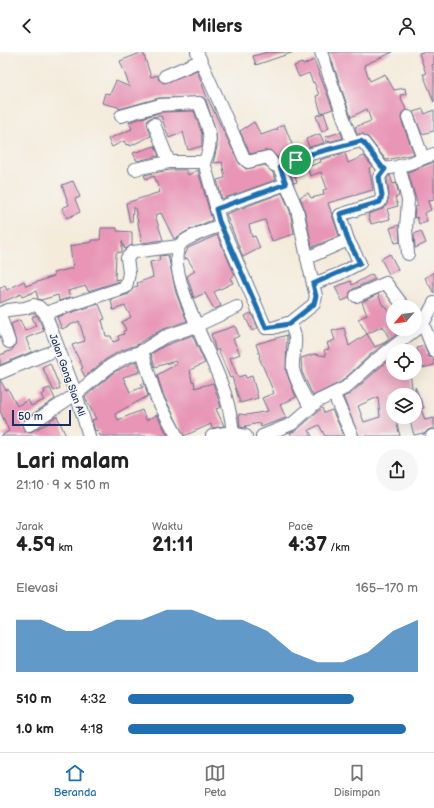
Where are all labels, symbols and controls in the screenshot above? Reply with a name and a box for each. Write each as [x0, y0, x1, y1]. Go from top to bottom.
icon: back [16, 15, 38, 37]
icon: person [396, 15, 418, 37]
text: Milers [192, 16, 242, 37]
pin [279, 143, 313, 177]
icon: arrive [285, 149, 307, 171]
north arrow [386, 300, 422, 336]
map controls [386, 300, 422, 424]
street label: Jalan Gang Sian Ali [46, 332, 88, 418]
button: locate [386, 344, 422, 380]
button: layers [386, 388, 422, 424]
scale bar [12, 408, 71, 427]
text: 50 m [18, 410, 43, 423]
text: Lari malam [16, 448, 129, 475]
button: share [376, 449, 418, 491]
text: 21:10 · 9 × 510 m [16, 477, 110, 493]
text: Jarak [16, 520, 43, 533]
text: Waktu [152, 520, 183, 533]
text: Pace [288, 520, 313, 533]
text: 4.59 [16, 533, 55, 557]
text: 21:11 [152, 533, 194, 557]
text: 4:37 [288, 533, 327, 557]
text: km [55, 541, 73, 554]
text: /km [327, 541, 350, 554]
text: Elevasi [16, 580, 58, 596]
text: 165–170 m [356, 580, 418, 596]
text: 510 m [16, 691, 52, 707]
text: 4:32 [80, 691, 106, 707]
text: 1.0 km [16, 721, 54, 737]
text: 4:18 [80, 721, 103, 737]
tab: Beranda [54, 762, 97, 799]
tab: Peta [204, 762, 226, 799]
tab: Disimpan [334, 762, 380, 799]

